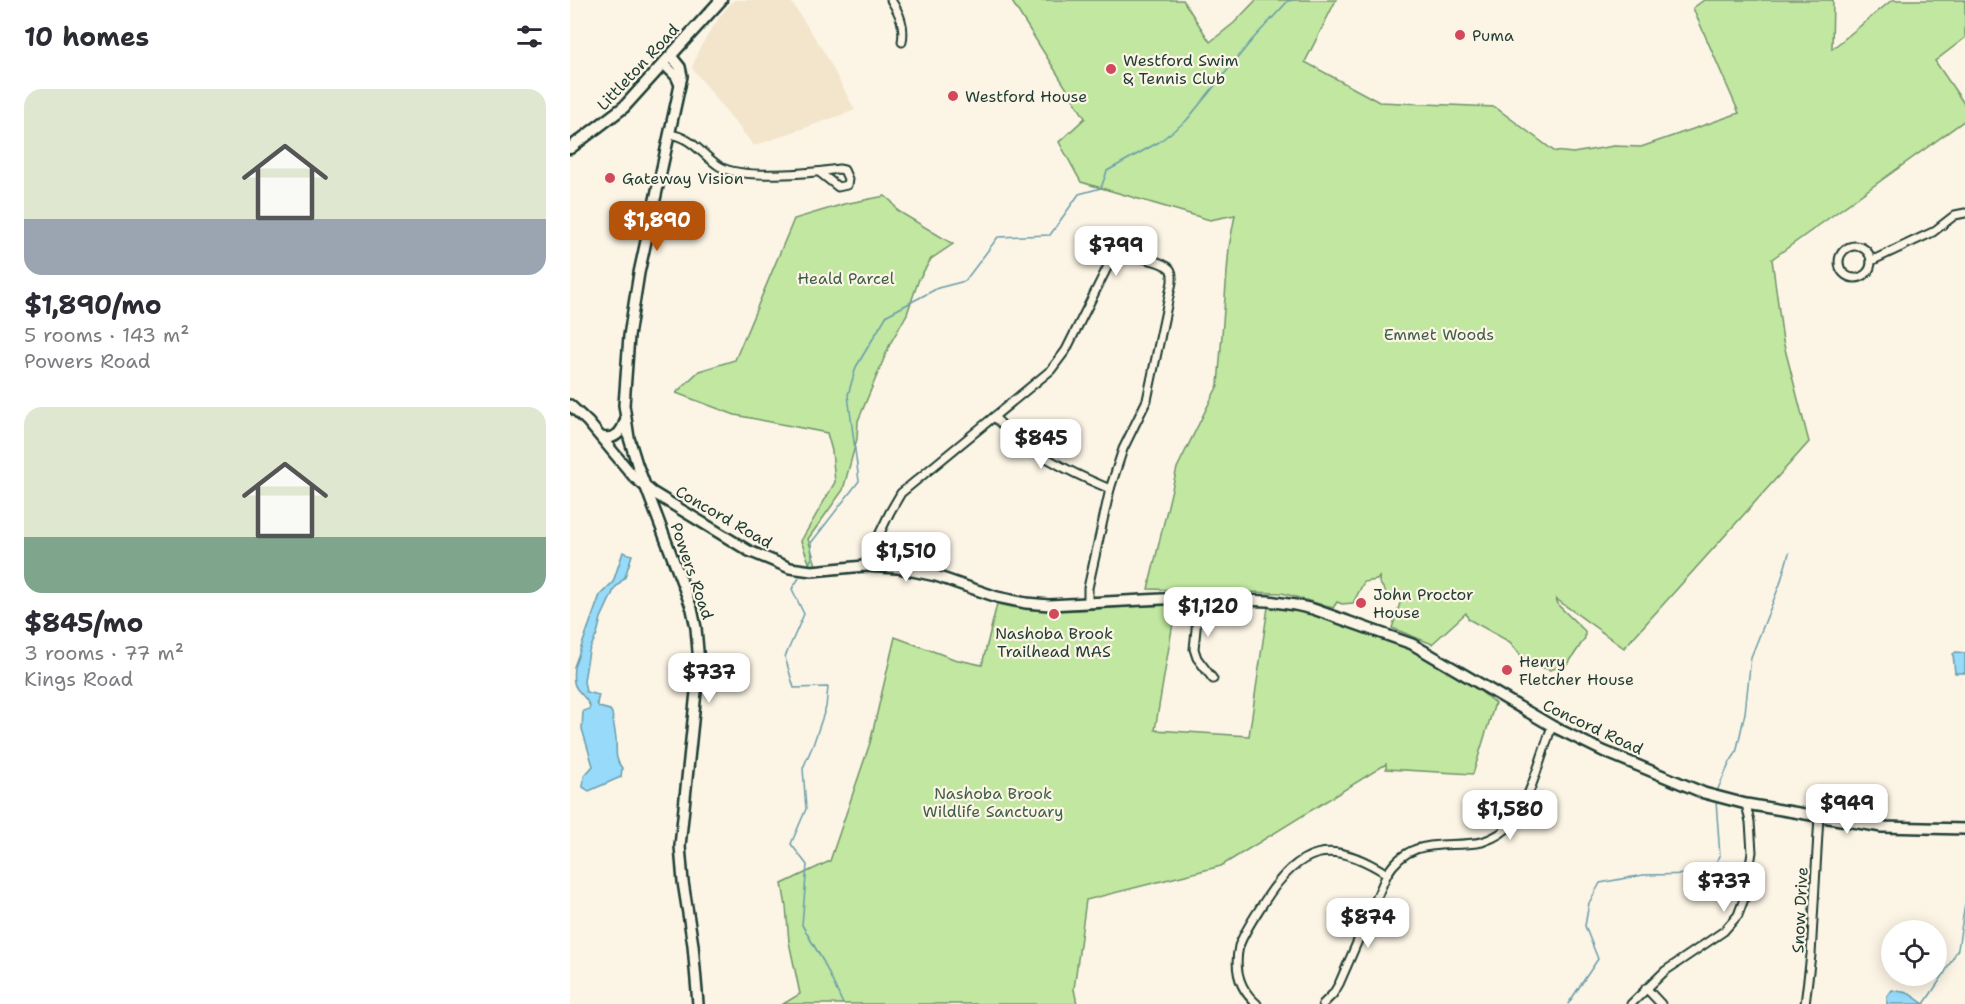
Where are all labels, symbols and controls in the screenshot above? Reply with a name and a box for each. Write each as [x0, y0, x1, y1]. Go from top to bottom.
text: 10 homes [24, 19, 149, 54]
street label: Littleton Road [592, 19, 684, 115]
icon: filters [513, 20, 546, 53]
place label: Puma [1472, 25, 1514, 46]
marker: Puma [1453, 28, 1467, 42]
place label: Westford Swim & Tennis Club [1123, 50, 1239, 89]
marker: Westford Swim & Tennis Club [1104, 62, 1118, 76]
place label: Westford House [965, 86, 1087, 107]
marker: Westford House [946, 89, 960, 103]
icon: home [231, 128, 339, 236]
place label: Gateway Vision [622, 168, 744, 189]
marker: Gateway Vision [603, 171, 617, 185]
pin: $1,890 [608, 201, 706, 252]
text: $1,890 [623, 207, 691, 233]
pin: $799 [1080, 226, 1152, 277]
text: $799 [1088, 232, 1144, 258]
park label: Heald Parcel [798, 268, 895, 289]
text: $1,890/mo [24, 287, 162, 322]
text: 5 rooms · 143 m² [24, 322, 189, 348]
park label: Emmet Woods [1384, 324, 1494, 345]
text: Powers Road [24, 348, 151, 374]
pin: $845 [1005, 419, 1077, 470]
text: $845 [1014, 425, 1068, 451]
icon: home [231, 446, 339, 554]
street label: Concord Road [672, 481, 776, 553]
street label: Powers Road [666, 520, 718, 622]
pin: $1,510 [857, 532, 955, 583]
text: $1,510 [876, 538, 936, 564]
place label: John Proctor House [1373, 584, 1474, 623]
pin: $1,120 [1159, 587, 1257, 638]
text: $1,120 [1178, 593, 1238, 619]
marker: John Proctor House [1354, 596, 1368, 610]
text: $845/mo [24, 605, 143, 640]
marker: Nashoba Brook Trailhead MAS [1047, 607, 1061, 621]
place label: Nashoba Brook Trailhead MAS [995, 623, 1113, 662]
text: 3 rooms · 77 m² [24, 640, 184, 666]
place label: Henry Fletcher House [1519, 651, 1634, 690]
pin: $737 [673, 653, 745, 704]
text: $737 [682, 659, 736, 685]
marker: Henry Fletcher House [1500, 663, 1514, 677]
text: Kings Road [24, 666, 133, 692]
street label: Concord Road [1539, 695, 1647, 759]
park label: Nashoba Brook Wildlife Sanctuary [923, 783, 1063, 822]
pin: $949 [1811, 784, 1883, 835]
pin: $1,580 [1461, 790, 1559, 841]
text: $949 [1820, 790, 1874, 816]
text: $1,580 [1476, 796, 1544, 822]
pin: $737 [1688, 862, 1760, 913]
street label: Snow Drive [1787, 866, 1813, 954]
text: $737 [1697, 868, 1751, 894]
pin: $874 [1332, 898, 1404, 949]
text: $874 [1340, 904, 1396, 930]
map controls [1881, 920, 1947, 986]
button: locate [1881, 920, 1947, 986]

